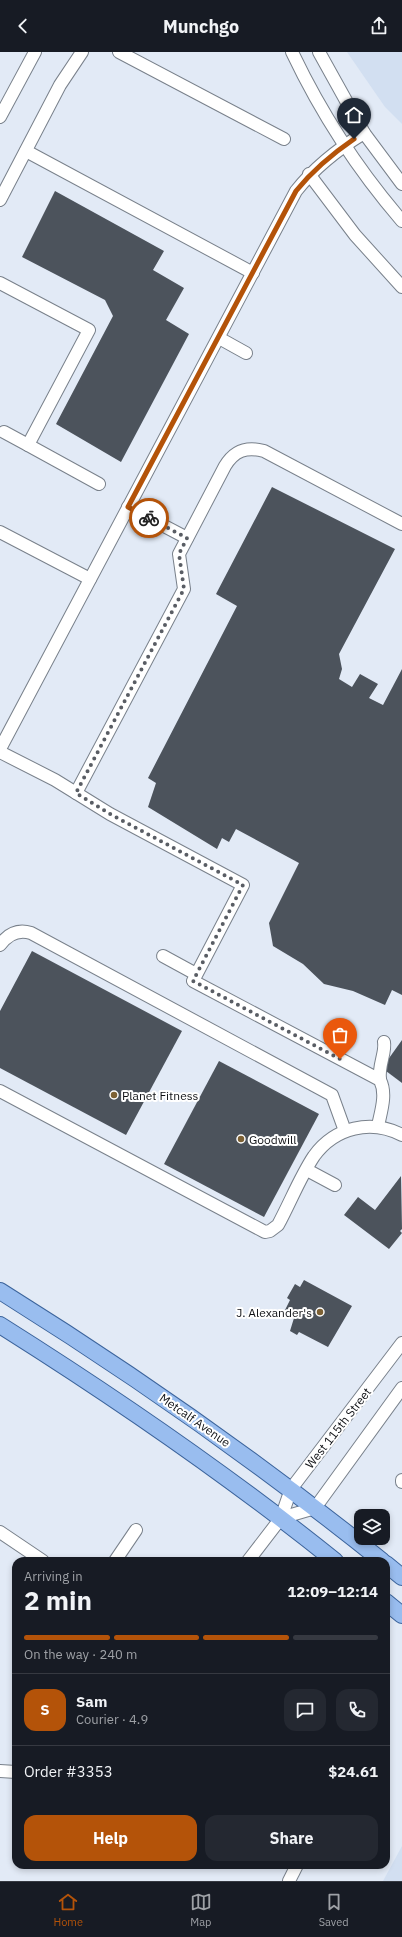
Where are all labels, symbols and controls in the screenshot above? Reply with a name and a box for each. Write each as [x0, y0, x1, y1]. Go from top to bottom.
icon: back [12, 15, 34, 37]
text: Munchgo [163, 15, 239, 38]
icon: share [368, 15, 390, 37]
pin [337, 98, 371, 139]
icon: home [343, 104, 365, 126]
courier [129, 498, 169, 538]
icon: bike [138, 507, 160, 529]
pin [323, 1018, 357, 1059]
icon: bag [329, 1024, 351, 1046]
place label: Planet Fitness [122, 1088, 198, 1103]
marker: Planet Fitness [109, 1090, 119, 1100]
place label: Goodwill [249, 1132, 296, 1147]
marker: Goodwill [236, 1134, 246, 1144]
place label: J. Alexander's [236, 1305, 312, 1320]
marker: J. Alexander's [315, 1307, 325, 1317]
street label: West 115th Street [302, 1385, 374, 1471]
street label: Metcalf Avenue [157, 1390, 234, 1450]
map controls [354, 1509, 390, 1545]
button: layers [354, 1509, 390, 1545]
text: Arriving in [24, 1568, 83, 1585]
text: 12:09–12:14 [287, 1582, 378, 1601]
text: 2 min [24, 1583, 92, 1617]
text: On the way · 240 m [24, 1646, 137, 1663]
button: chat [284, 1689, 326, 1731]
button: phone [336, 1689, 378, 1731]
text: Sam [76, 1692, 107, 1711]
text: S [40, 1700, 50, 1719]
text: Courier · 4.9 [76, 1711, 148, 1728]
text: Order #3353 [24, 1762, 113, 1781]
text: $24.61 [328, 1762, 378, 1781]
button: Help [24, 1815, 197, 1861]
button: Share [205, 1815, 378, 1861]
tab: Home [53, 1891, 83, 1929]
tab: Map [190, 1891, 212, 1929]
tab: Saved [319, 1891, 349, 1929]

